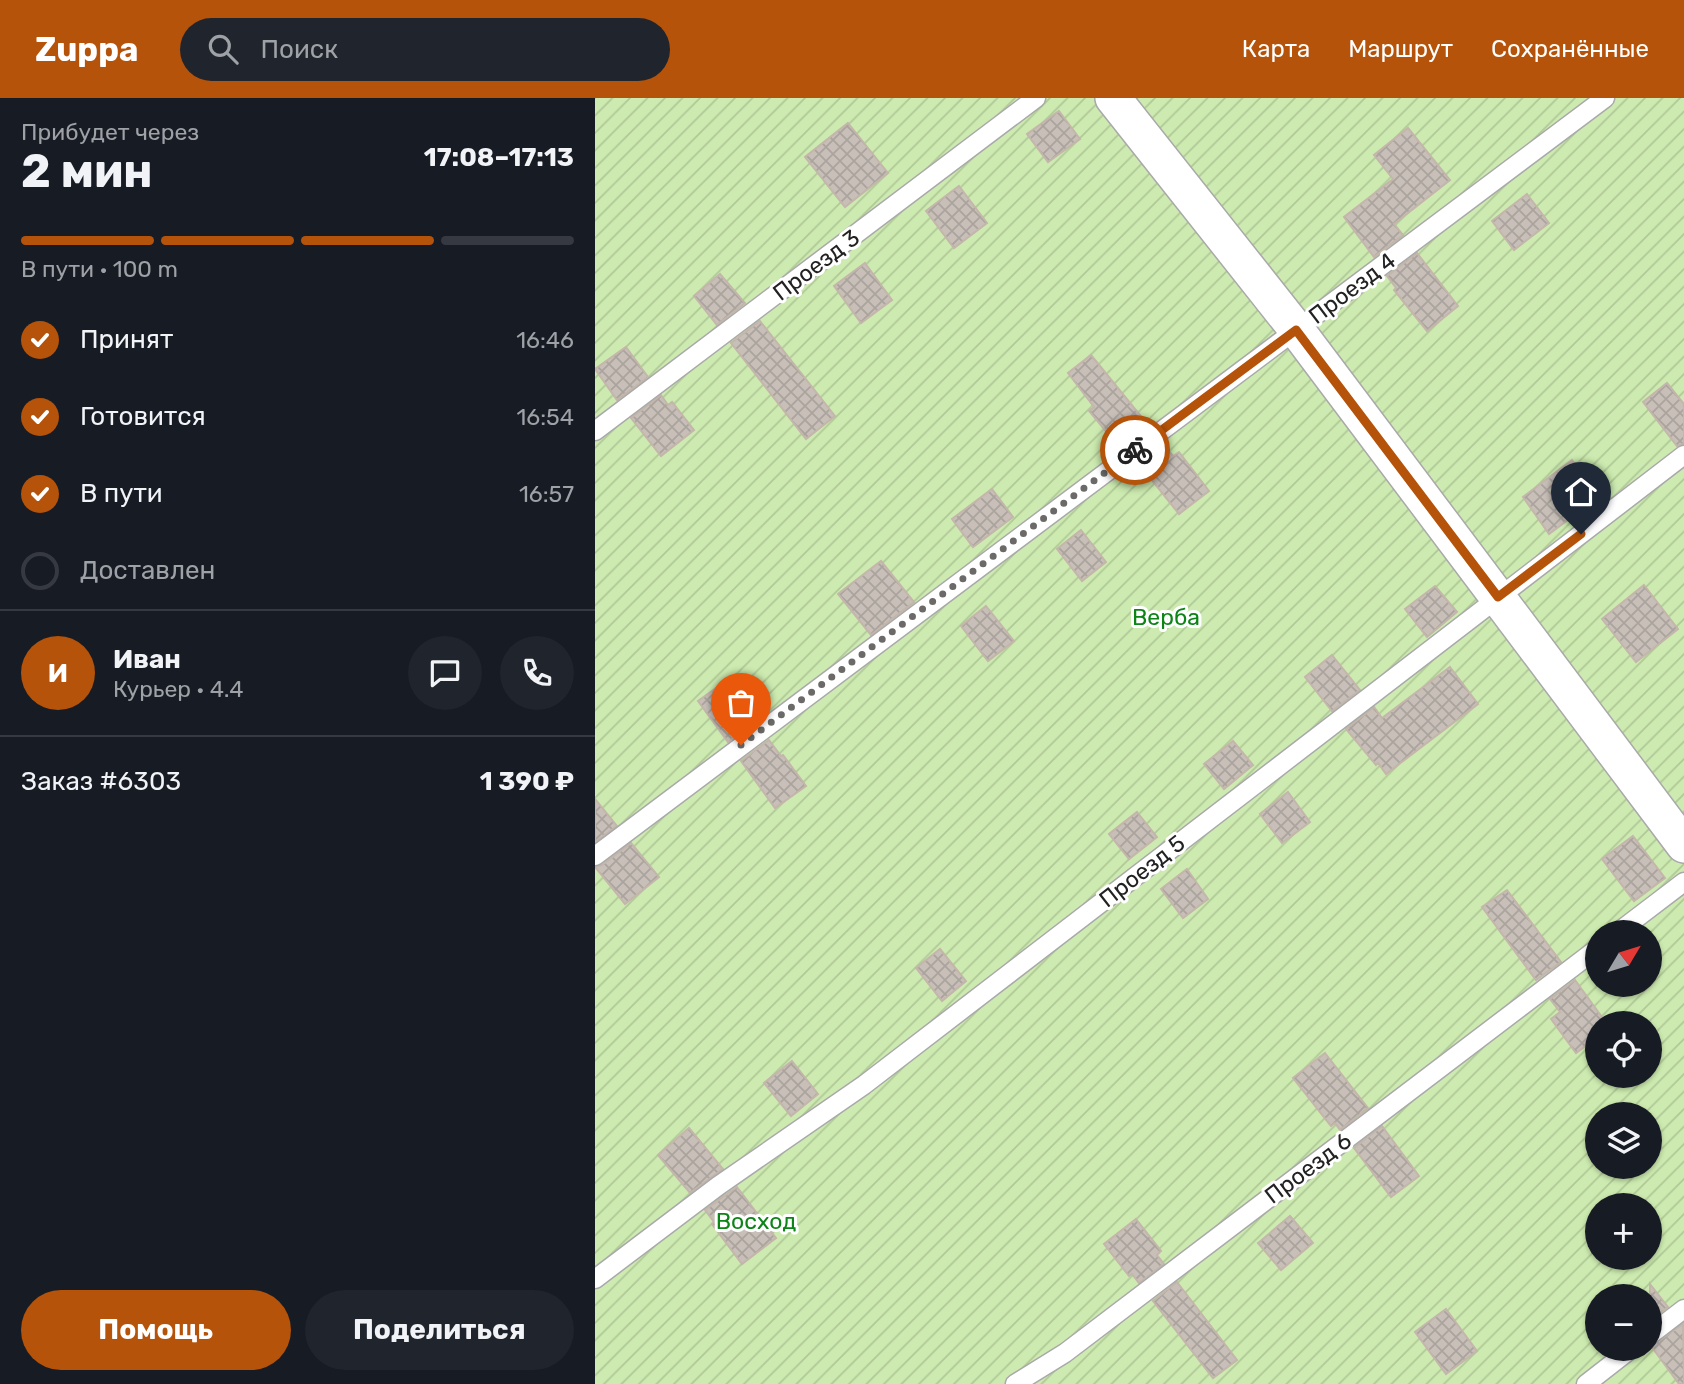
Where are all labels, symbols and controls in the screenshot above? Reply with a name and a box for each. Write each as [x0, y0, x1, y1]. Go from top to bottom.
search box [180, 18, 670, 81]
text: Zuppa [35, 30, 138, 69]
icon: search [204, 30, 242, 68]
text: Поиск [260, 34, 338, 65]
text: Карта [1242, 35, 1310, 63]
text: Маршрут [1348, 35, 1453, 63]
text: Сохранённые [1491, 35, 1649, 63]
text: Прибудет через [21, 118, 199, 146]
text: 17:08–17:13 [424, 142, 574, 173]
text: 2 мин [21, 144, 153, 199]
street label: Проезд 3 [767, 223, 865, 307]
street label: Проезд 4 [1303, 246, 1401, 330]
text: В пути · 100 m [21, 255, 178, 283]
icon: check [21, 321, 59, 359]
text: Принят [80, 324, 173, 355]
text: 16:46 [516, 326, 574, 354]
icon: check [21, 398, 59, 436]
text: Готовится [80, 401, 206, 432]
text: 16:54 [516, 403, 574, 431]
courier [1100, 415, 1170, 485]
icon: bike [1116, 431, 1154, 469]
pin [1551, 462, 1611, 534]
icon: home [1562, 473, 1600, 511]
icon: check [21, 475, 59, 513]
text: В пути [80, 478, 163, 509]
text: 16:57 [519, 480, 574, 508]
text: Доставлен [80, 555, 215, 586]
park label: Верба [1132, 603, 1200, 631]
button: chat [408, 636, 482, 710]
button: phone [500, 636, 574, 710]
text: Иван [113, 644, 181, 675]
text: И [48, 658, 68, 689]
pin [711, 673, 771, 745]
text: Курьер · 4.4 [113, 675, 244, 703]
icon: bag [722, 684, 760, 722]
text: Заказ #6303 [21, 766, 181, 797]
text: 1 390 ₽ [480, 766, 574, 797]
street label: Проезд 5 [1094, 829, 1190, 913]
north arrow [1585, 920, 1663, 998]
map controls [1585, 920, 1662, 1361]
button: locate [1585, 1011, 1662, 1088]
button: layers [1585, 1102, 1662, 1179]
street label: Проезд 6 [1259, 1126, 1357, 1210]
button: + [1585, 1193, 1662, 1270]
park label: Восход [716, 1207, 797, 1235]
button: − [1585, 1284, 1662, 1361]
button: Помощь [21, 1290, 291, 1370]
button: Поделиться [305, 1290, 574, 1370]

